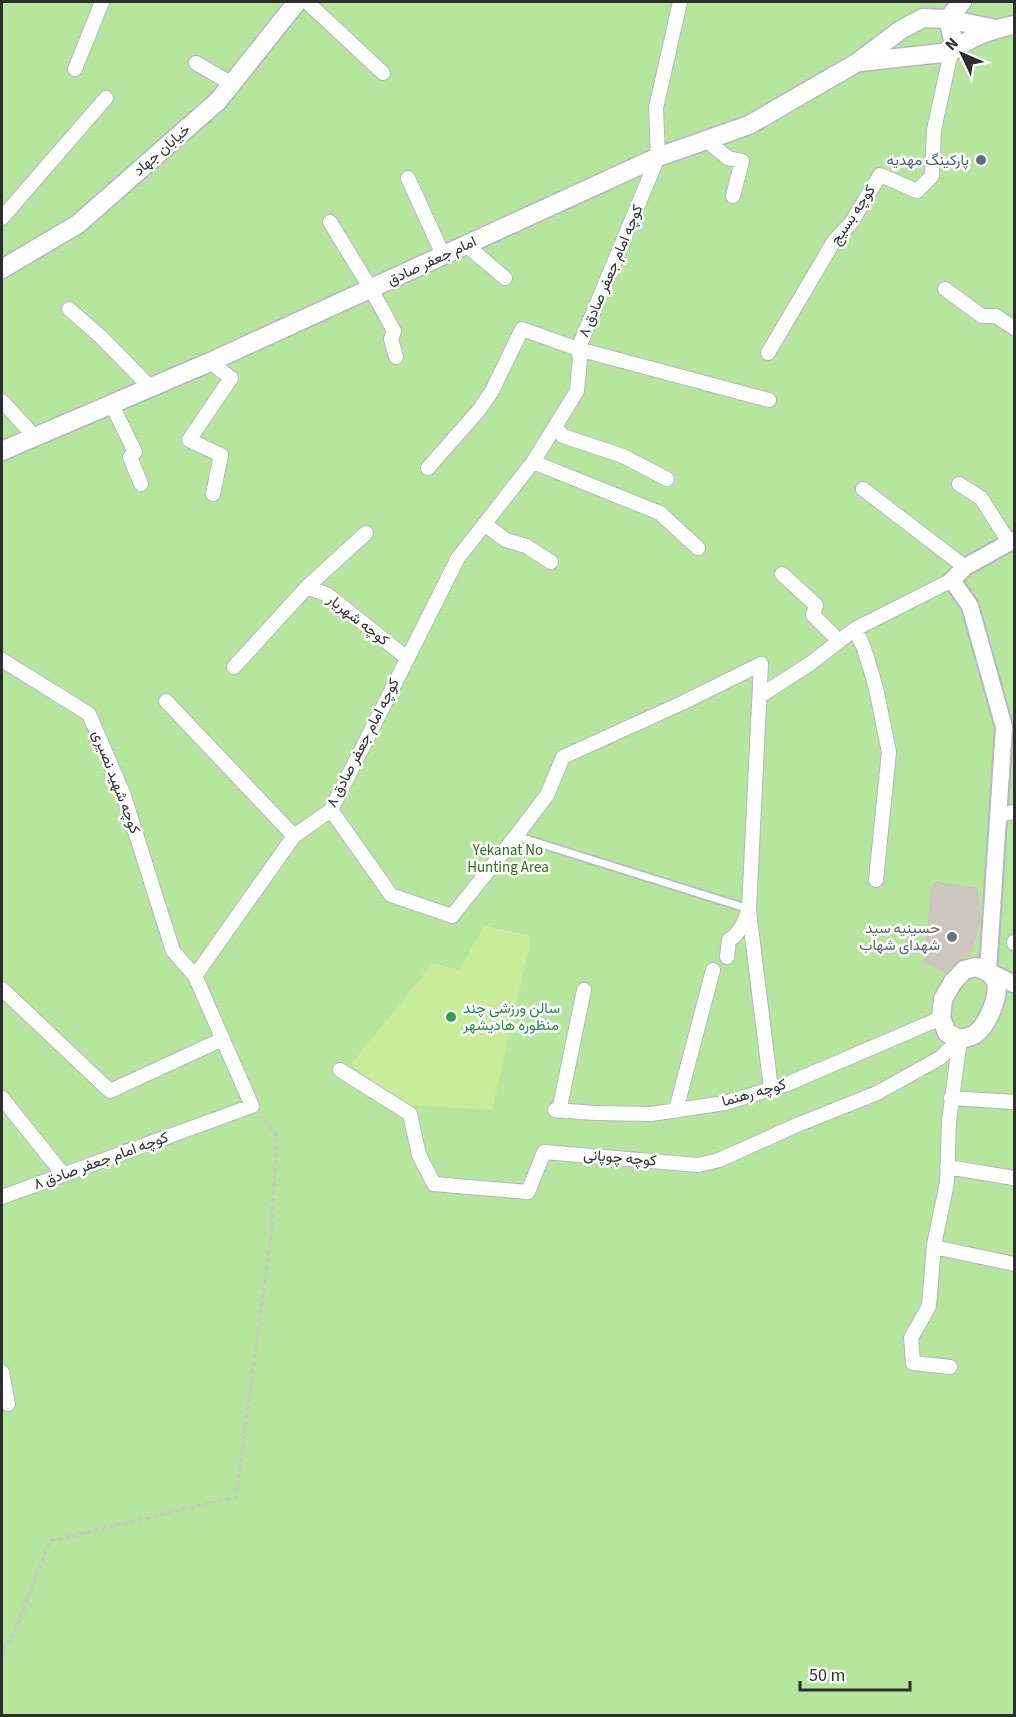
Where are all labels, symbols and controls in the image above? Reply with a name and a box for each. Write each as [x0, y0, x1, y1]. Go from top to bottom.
north arrow [932, 24, 992, 84]
text: N [940, 33, 964, 56]
street label: خیابان جهاد [129, 119, 195, 181]
place label: پارکینگ مهدیه [886, 150, 969, 171]
marker: پارکینگ مهدیه [974, 153, 988, 167]
street label: کوچه بسیج [825, 181, 881, 249]
street label: کوچه امام جعفر صادق ۸ [574, 201, 649, 341]
street label: امام جعفر صادق [384, 231, 480, 291]
street label: کوچه شهریار [322, 589, 393, 651]
street label: کوچه امام جعفر صادق ۸ [321, 675, 405, 811]
street label: کوچه شهید نصیری [87, 727, 146, 837]
park label: Yekanat No Hunting Area [467, 840, 549, 878]
place label: حسینیه سید شهدای شهاب [859, 918, 940, 956]
marker: حسینیه سید شهدای شهاب [945, 930, 959, 944]
place label: سالن ورزشی چند منظوره هادیشهر [462, 998, 560, 1036]
marker: سالن ورزشی چند منظوره هادیشهر [444, 1010, 458, 1024]
street label: کوچه رهنما [719, 1074, 789, 1112]
street label: کوچه امام جعفر صادق ۸ [31, 1127, 172, 1195]
street label: کوچه چوپانی [582, 1144, 658, 1172]
scale bar [800, 1654, 910, 1692]
text: 50 m [809, 1663, 845, 1688]

